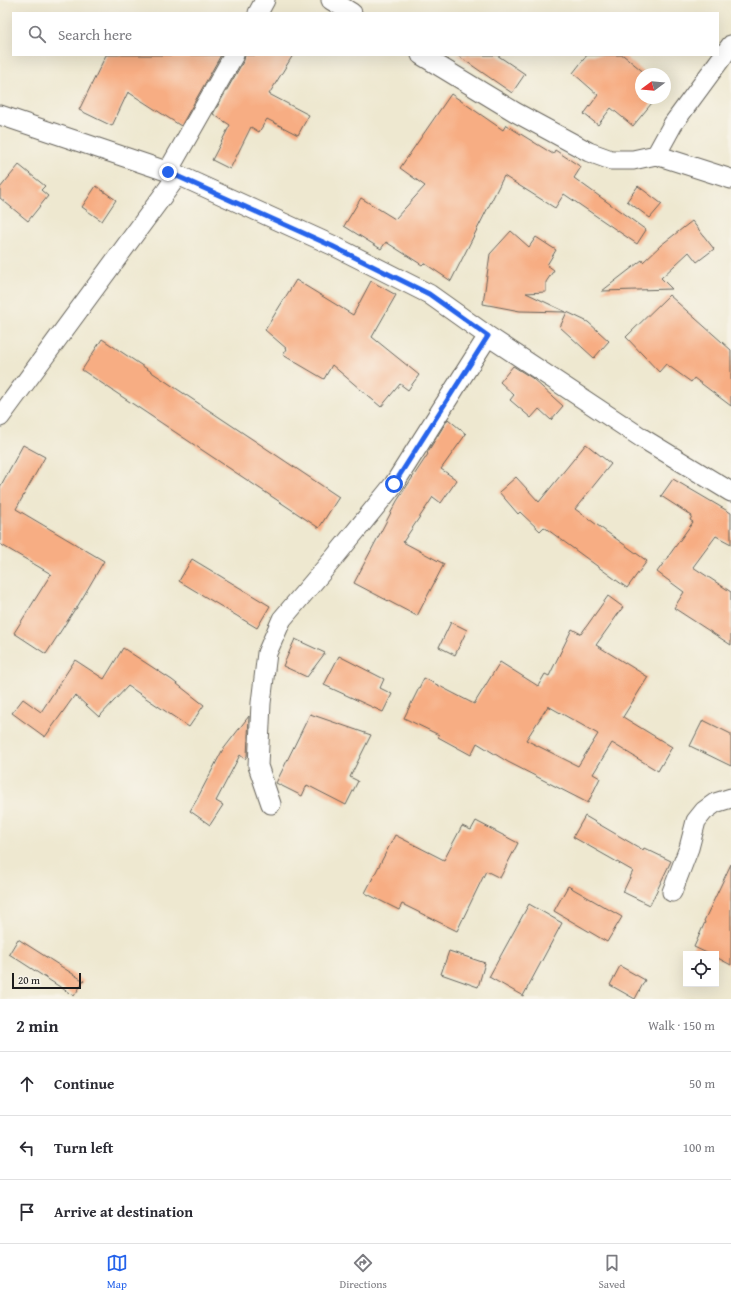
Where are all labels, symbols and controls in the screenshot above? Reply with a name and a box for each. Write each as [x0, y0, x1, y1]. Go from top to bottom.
search box [12, 12, 719, 56]
icon: search [26, 23, 48, 45]
text: Search here [58, 24, 132, 45]
north arrow [635, 68, 671, 104]
route end [159, 163, 177, 181]
route start [385, 475, 403, 493]
map controls [683, 951, 719, 987]
button: locate [683, 951, 719, 987]
scale bar [12, 971, 81, 990]
text: 20 m [18, 972, 40, 988]
text: 2 min [16, 1013, 58, 1038]
text: Walk · 150 m [648, 1016, 715, 1035]
icon: ahead [16, 1073, 38, 1095]
text: Continue [54, 1073, 115, 1094]
text: 50 m [689, 1074, 715, 1093]
icon: left [16, 1137, 38, 1159]
text: Turn left [54, 1137, 113, 1158]
text: 100 m [683, 1138, 715, 1157]
icon: arrive [16, 1201, 38, 1223]
text: Arrive at destination [54, 1201, 193, 1222]
tab: Map [106, 1252, 128, 1292]
tab: Directions [340, 1252, 387, 1292]
tab: Saved [598, 1252, 625, 1292]

